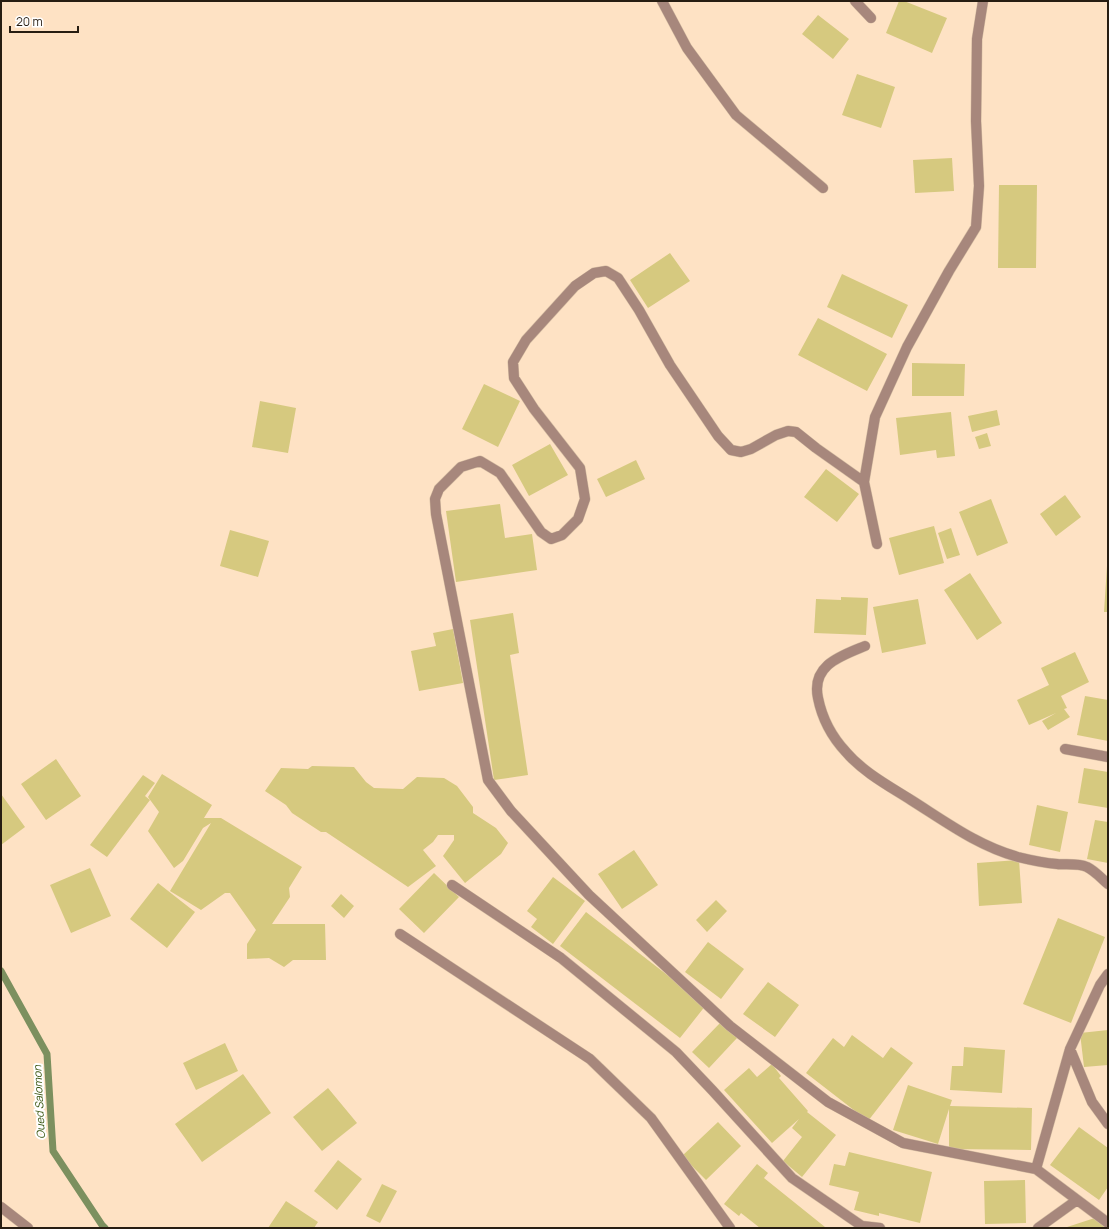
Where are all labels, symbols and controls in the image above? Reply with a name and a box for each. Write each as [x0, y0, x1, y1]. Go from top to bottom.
scale bar [10, 8, 78, 34]
text: 20 m [16, 13, 43, 30]
water label: Oued Salomon [29, 1064, 48, 1139]

